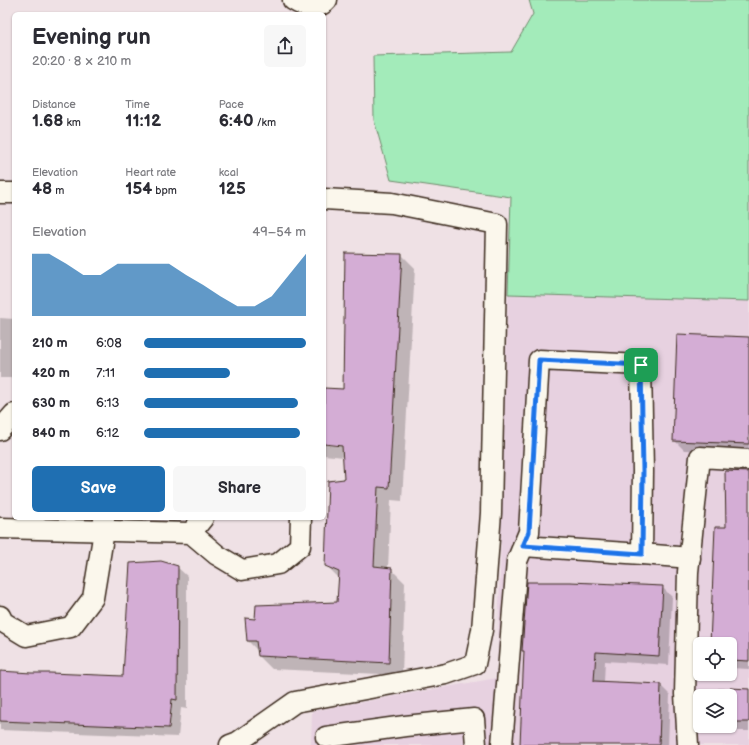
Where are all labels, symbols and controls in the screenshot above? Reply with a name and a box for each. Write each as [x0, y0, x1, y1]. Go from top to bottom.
text: Evening run [32, 24, 151, 51]
button: share [264, 25, 306, 67]
text: 20:20 · 8 × 210 m [32, 53, 131, 69]
text: Distance [32, 98, 76, 111]
text: Time [125, 98, 150, 111]
text: Pace [219, 98, 244, 111]
text: 1.68 [32, 111, 63, 131]
text: 11:12 [125, 111, 161, 131]
text: 6:40 [219, 111, 254, 131]
text: km [63, 116, 81, 129]
text: /km [254, 116, 276, 129]
text: Elevation [32, 166, 78, 179]
text: Heart rate [125, 166, 176, 179]
text: kcal [219, 166, 238, 179]
text: 48 [32, 179, 52, 199]
text: 154 [125, 179, 152, 199]
text: 125 [219, 179, 246, 199]
text: m [52, 184, 64, 197]
text: bpm [152, 184, 177, 197]
text: Elevation [32, 224, 86, 240]
text: 49–54 m [252, 224, 306, 240]
text: 210 m [32, 335, 68, 351]
text: 6:08 [96, 335, 122, 351]
pin [624, 348, 658, 382]
icon: arrive [630, 354, 652, 376]
text: 420 m [32, 365, 70, 381]
text: 7:11 [96, 365, 115, 381]
text: 630 m [32, 395, 70, 411]
text: 6:13 [96, 395, 120, 411]
text: 840 m [32, 425, 70, 441]
text: 6:12 [96, 425, 119, 441]
button: Save [32, 466, 165, 512]
button: Share [173, 466, 306, 512]
map controls [693, 637, 737, 733]
button: locate [693, 637, 737, 681]
button: layers [693, 689, 737, 733]

